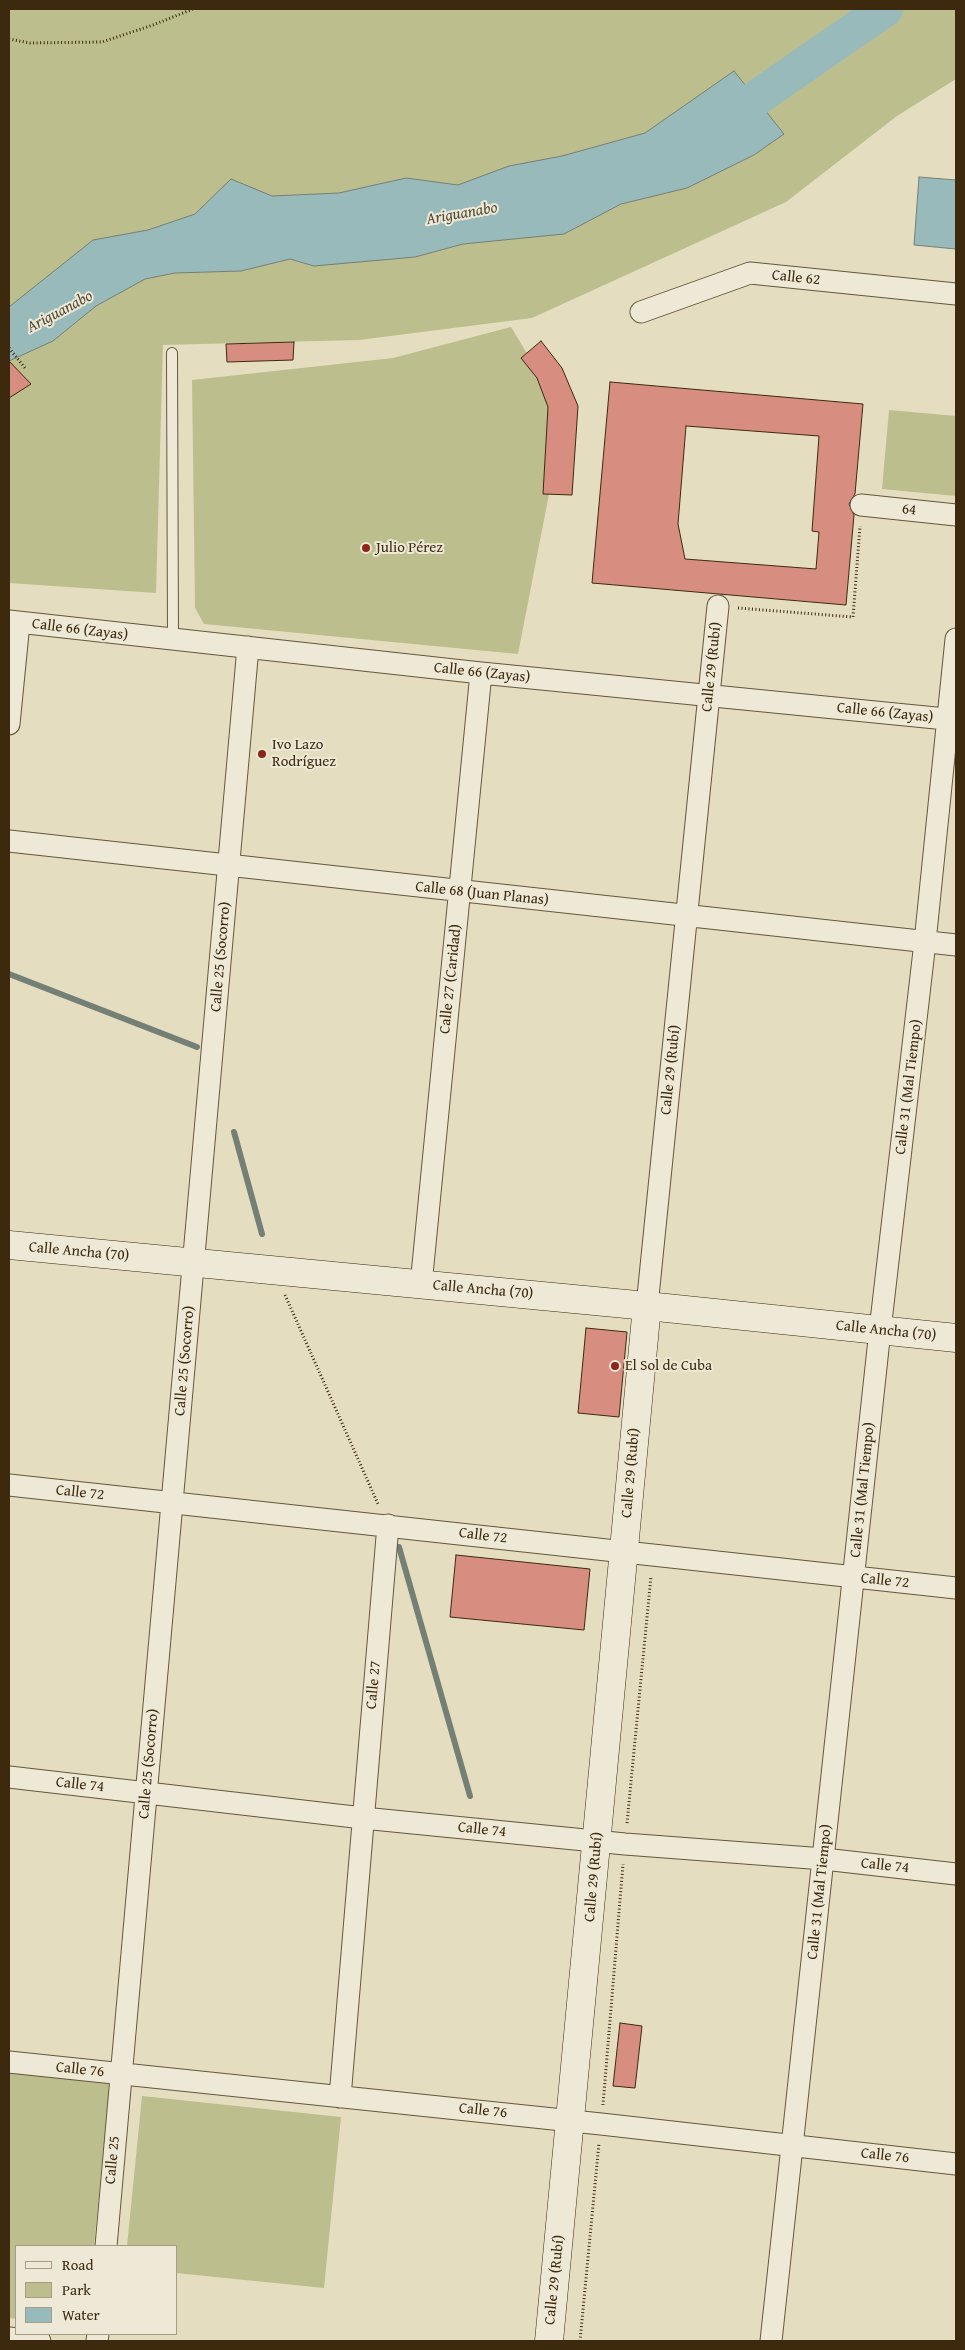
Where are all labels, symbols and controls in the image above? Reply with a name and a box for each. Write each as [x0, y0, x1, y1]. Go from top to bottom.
water label: Ariguanabo [425, 198, 499, 230]
street label: Calle 62 [771, 267, 821, 289]
water label: Ariguanabo [24, 287, 96, 337]
street label: 64 [901, 500, 917, 520]
place label: Julio Pérez [376, 539, 443, 557]
marker: Julio Pérez [360, 542, 372, 554]
street label: Calle 66 (Zayas) [31, 615, 129, 645]
street label: Calle 29 (Rubí) [698, 621, 726, 713]
street label: Calle 66 (Zayas) [433, 659, 531, 687]
street label: Calle 66 (Zayas) [836, 699, 934, 727]
place label: Ivo Lazo Rodríguez [272, 736, 336, 771]
marker: Ivo Lazo Rodríguez [256, 748, 268, 760]
street label: Calle 68 (Juan Planas) [414, 878, 550, 910]
street label: Calle 25 (Socorro) [207, 901, 235, 1013]
street label: Calle 27 (Caridad) [436, 923, 466, 1035]
street label: Calle 31 (Mal Tiempo) [892, 1018, 926, 1156]
street label: Calle 29 (Rubí) [657, 1024, 685, 1116]
street label: Calle Ancha (70) [28, 1239, 130, 1265]
street label: Calle Ancha (70) [432, 1277, 534, 1303]
street label: Calle 25 (Socorro) [171, 1305, 199, 1417]
street label: Calle Ancha (70) [835, 1317, 937, 1345]
place label: El Sol de Cuba [625, 1357, 712, 1375]
marker: El Sol de Cuba [609, 1360, 621, 1372]
street label: Calle 31 (Mal Tiempo) [847, 1421, 879, 1559]
street label: Calle 29 (Rubí) [618, 1427, 644, 1519]
street label: Calle 72 [55, 1482, 105, 1504]
street label: Calle 72 [458, 1524, 508, 1548]
street label: Calle 72 [860, 1570, 910, 1592]
street label: Calle 27 [363, 1660, 385, 1710]
street label: Calle 25 (Socorro) [135, 1708, 163, 1820]
street label: Calle 74 [55, 1774, 105, 1796]
street label: Calle 74 [457, 1819, 507, 1841]
street label: Calle 31 (Mal Tiempo) [804, 1823, 836, 1961]
street label: Calle 29 (Rubí) [581, 1831, 607, 1923]
street label: Calle 74 [860, 1855, 910, 1877]
street label: Calle 76 [55, 2059, 105, 2081]
street label: Calle 76 [458, 2100, 508, 2122]
street label: Calle 25 [102, 2135, 124, 2185]
street label: Calle 76 [860, 2145, 910, 2167]
street label: Calle 29 (Rubí) [541, 2234, 569, 2326]
legend [15, 2245, 178, 2335]
text: Road [62, 2254, 93, 2275]
text: Park [62, 2279, 91, 2300]
text: Water [62, 2304, 100, 2325]

